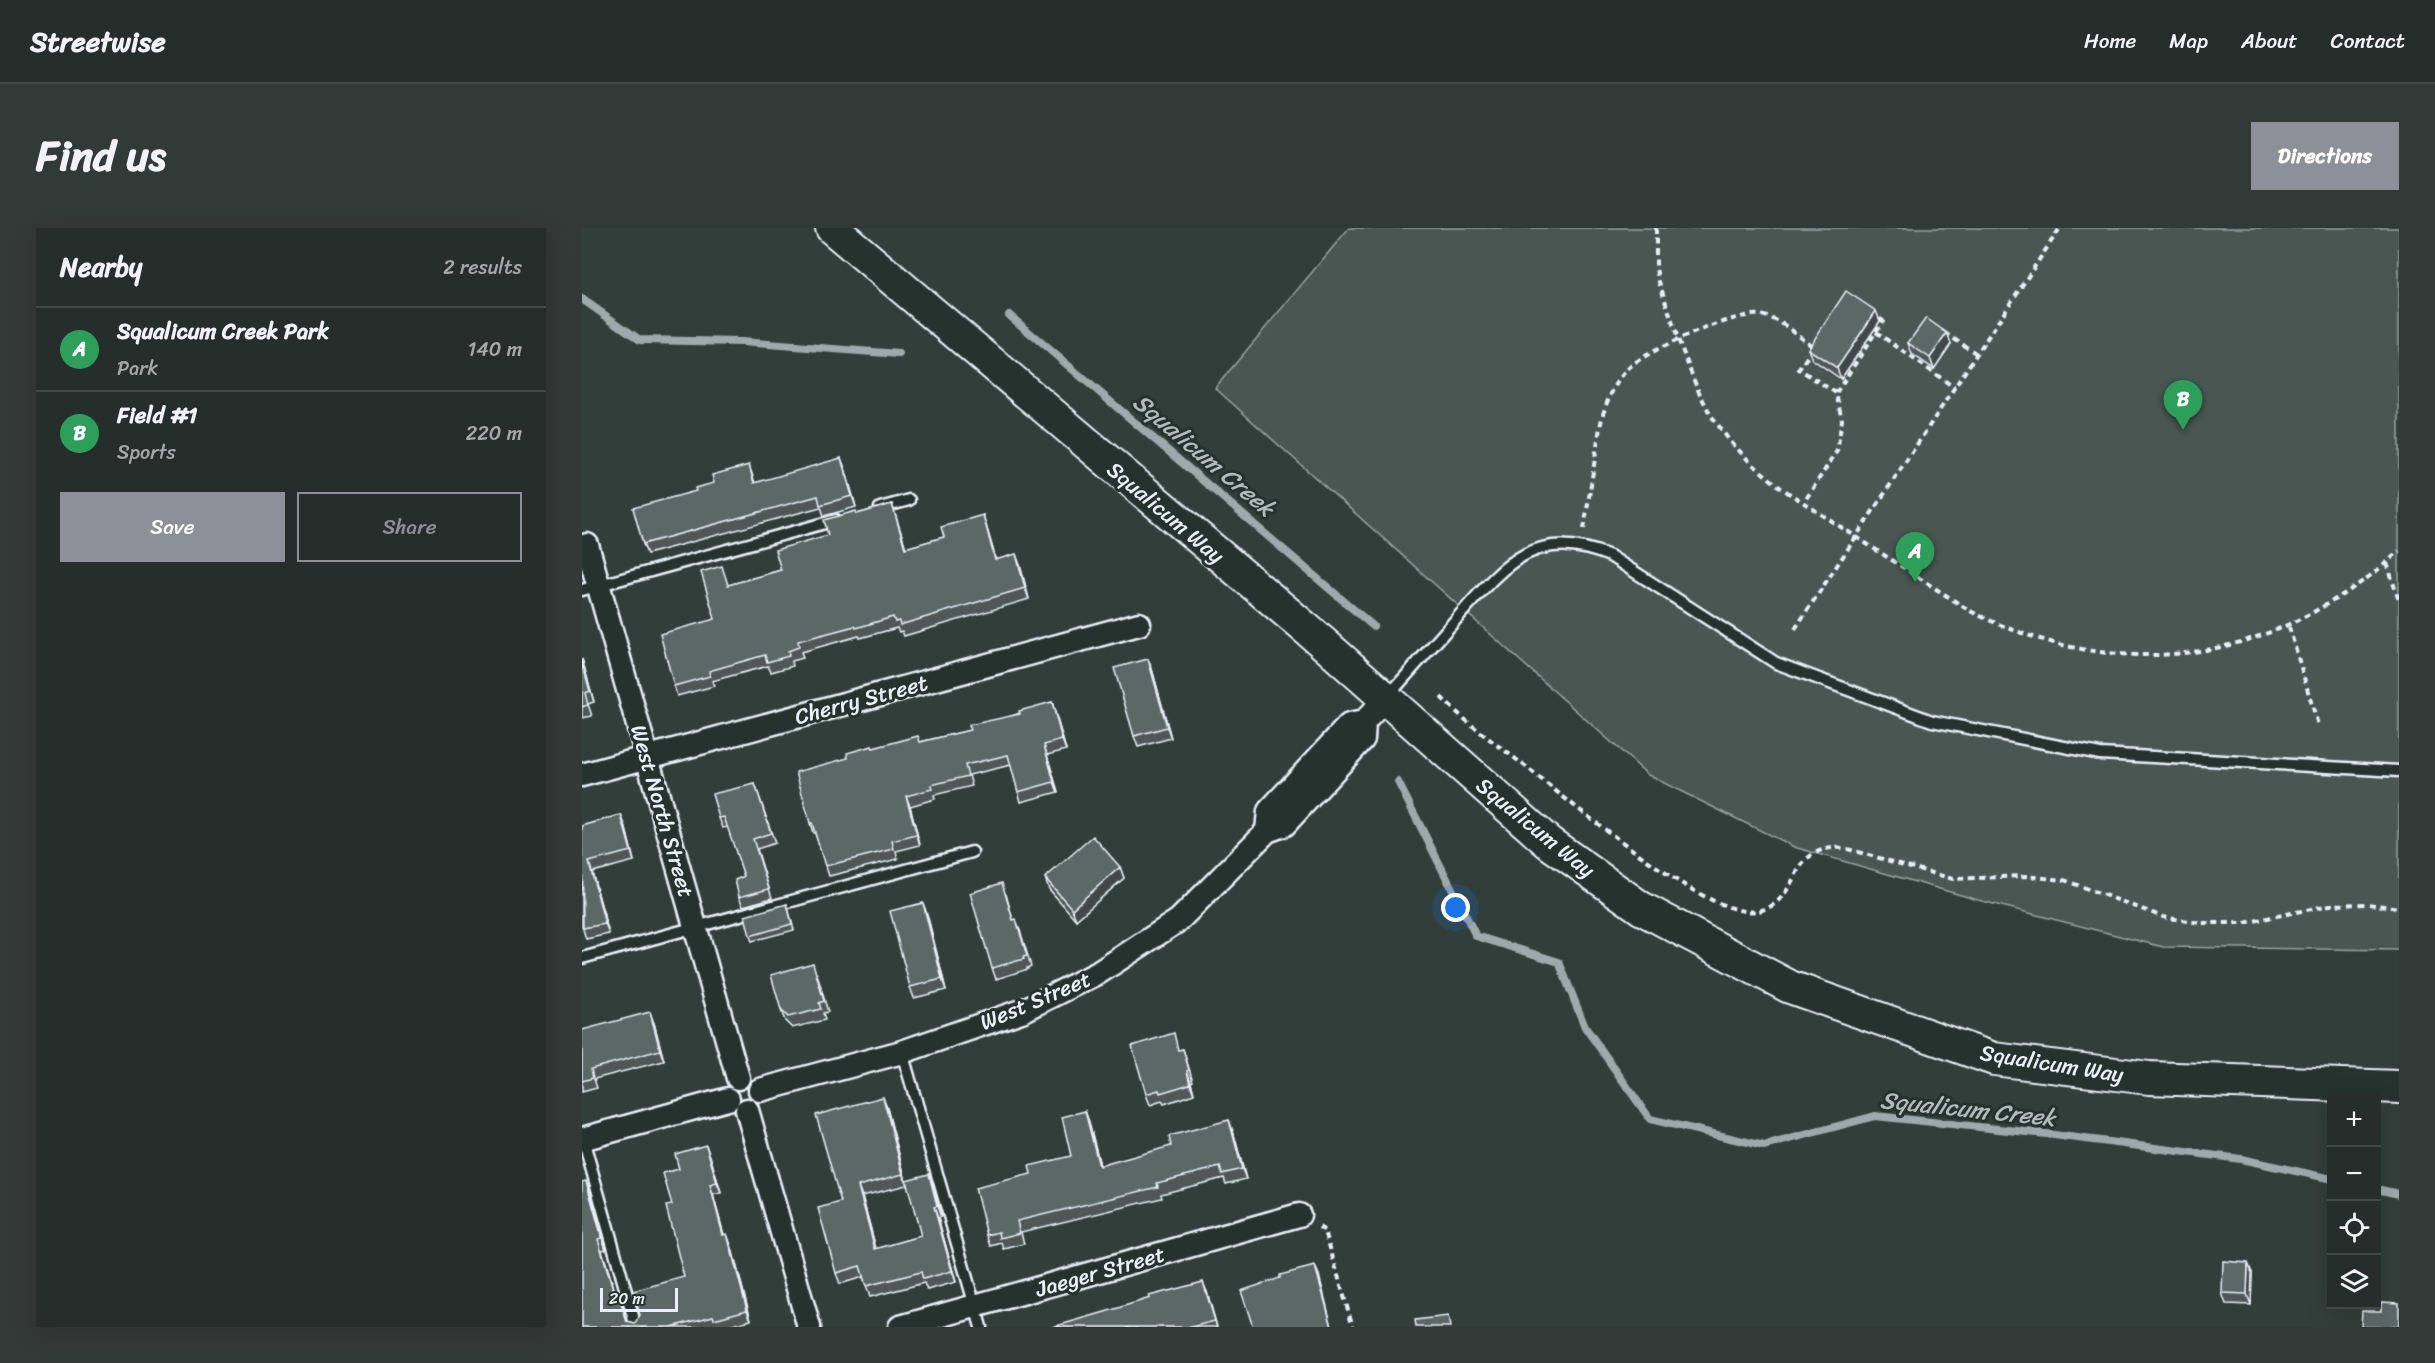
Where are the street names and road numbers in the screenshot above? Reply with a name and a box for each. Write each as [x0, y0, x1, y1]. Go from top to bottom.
street label: Squalicum Way [1098, 451, 1234, 574]
street label: Cherry Street [790, 663, 932, 736]
street label: West North Street [619, 720, 706, 902]
street label: Squalicum Way [1467, 767, 1605, 888]
street label: West Street [973, 959, 1097, 1041]
street label: Squalicum Way [1977, 1033, 2127, 1094]
street label: Jaeger Street [1030, 1234, 1170, 1309]

